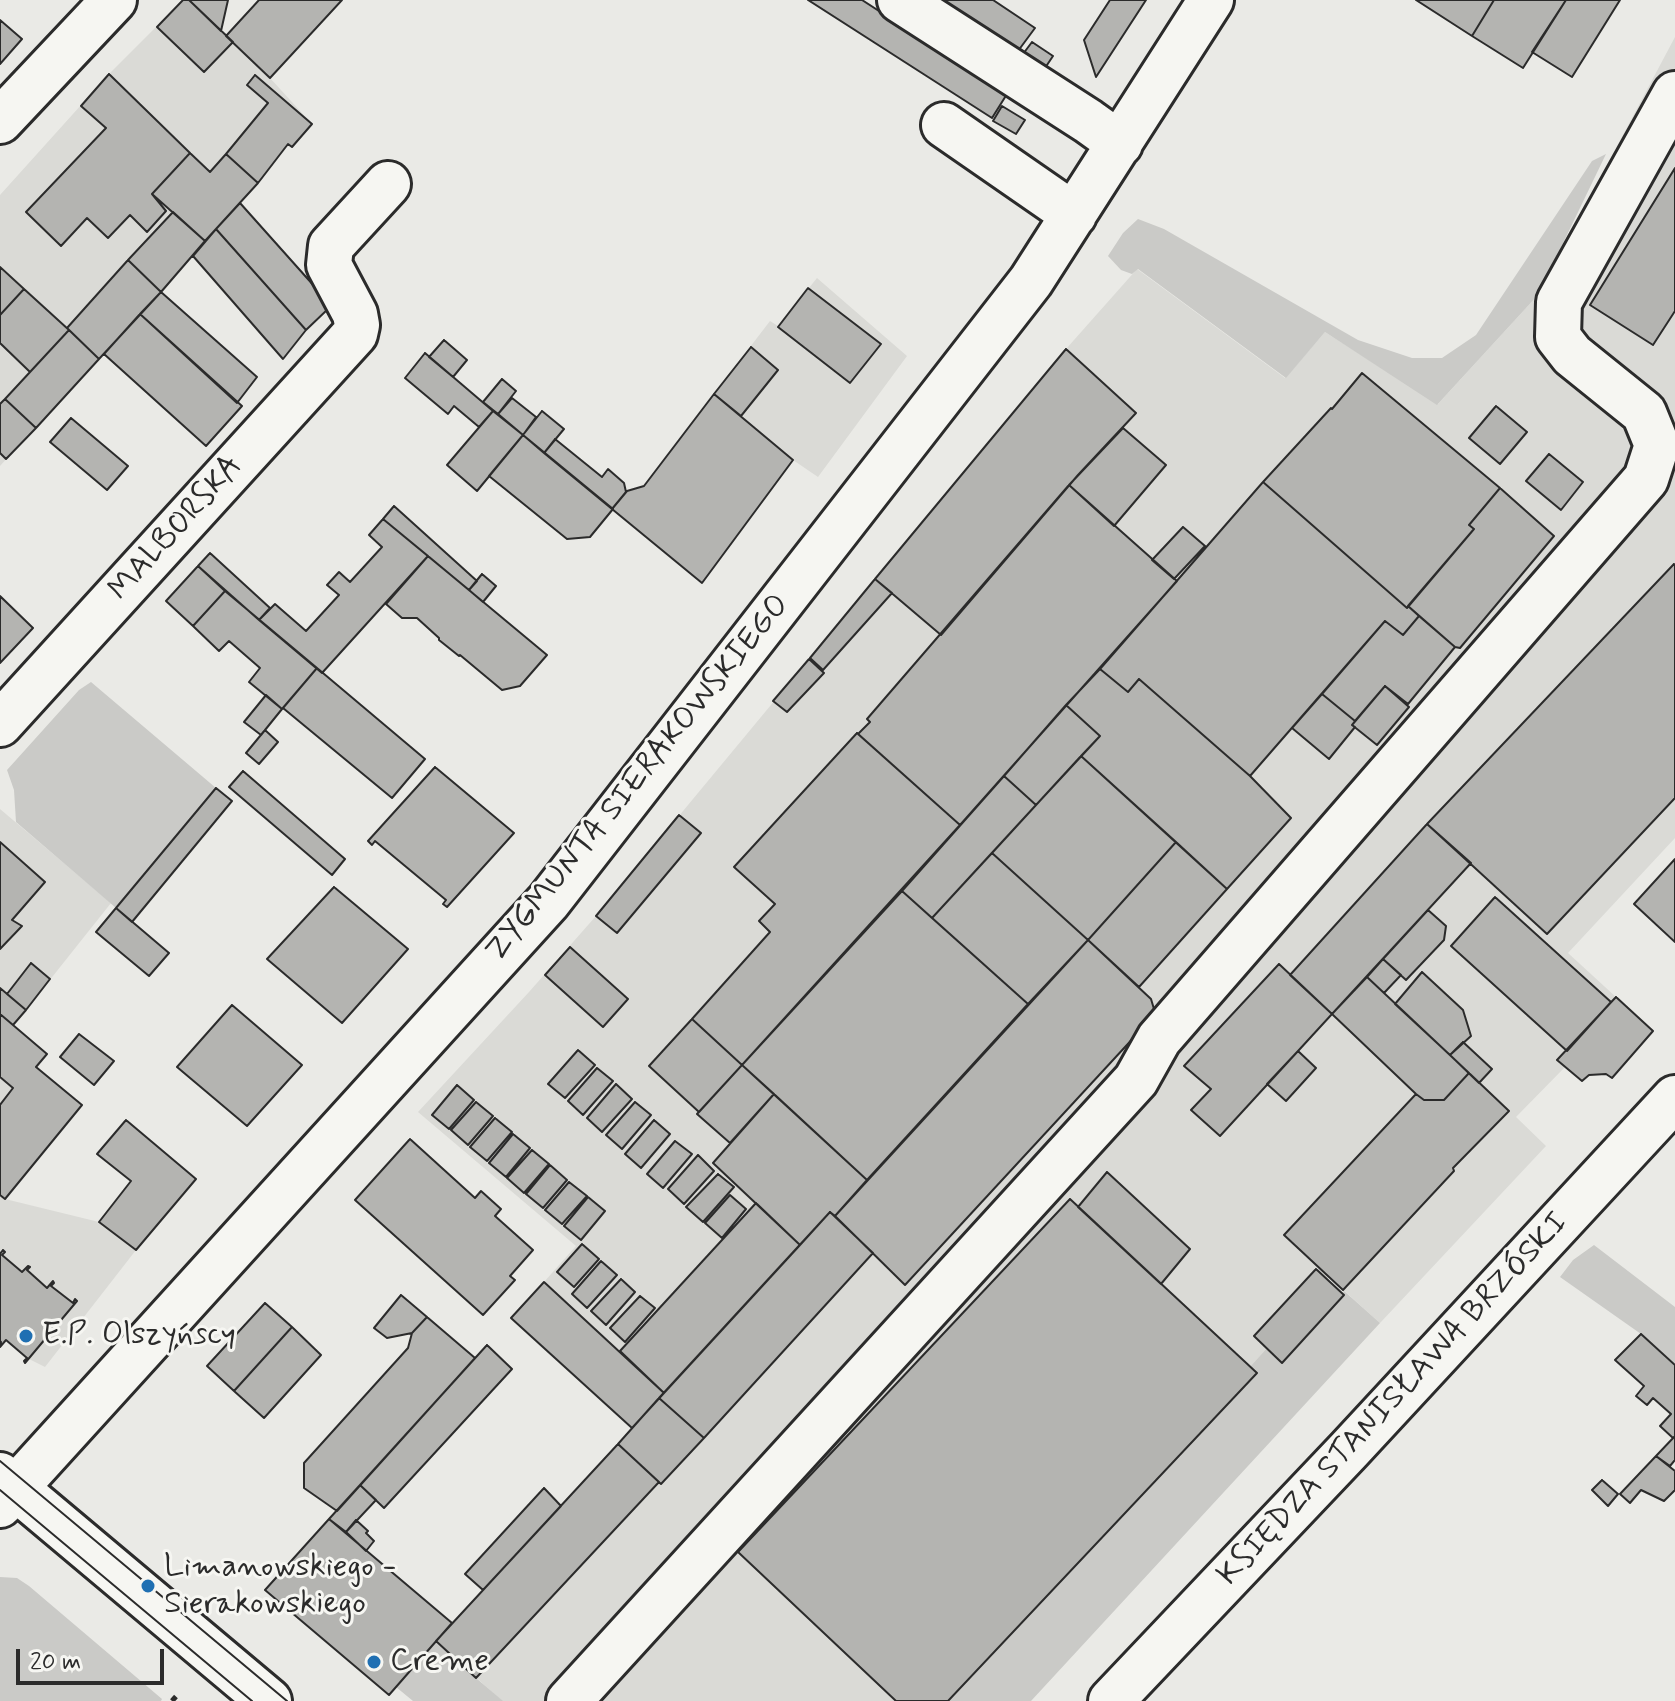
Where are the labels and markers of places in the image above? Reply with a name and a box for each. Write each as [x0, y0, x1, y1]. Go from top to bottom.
place label: E.P. Olszyńscy [42, 1317, 236, 1355]
marker: E.P. Olszyńscy [17, 1327, 35, 1345]
place label: Limanowskiego - Sierakowskiego [164, 1549, 397, 1624]
marker: Limanowskiego - Sierakowskiego [139, 1577, 157, 1595]
place label: Creme [390, 1643, 489, 1681]
marker: Creme [365, 1653, 383, 1671]

